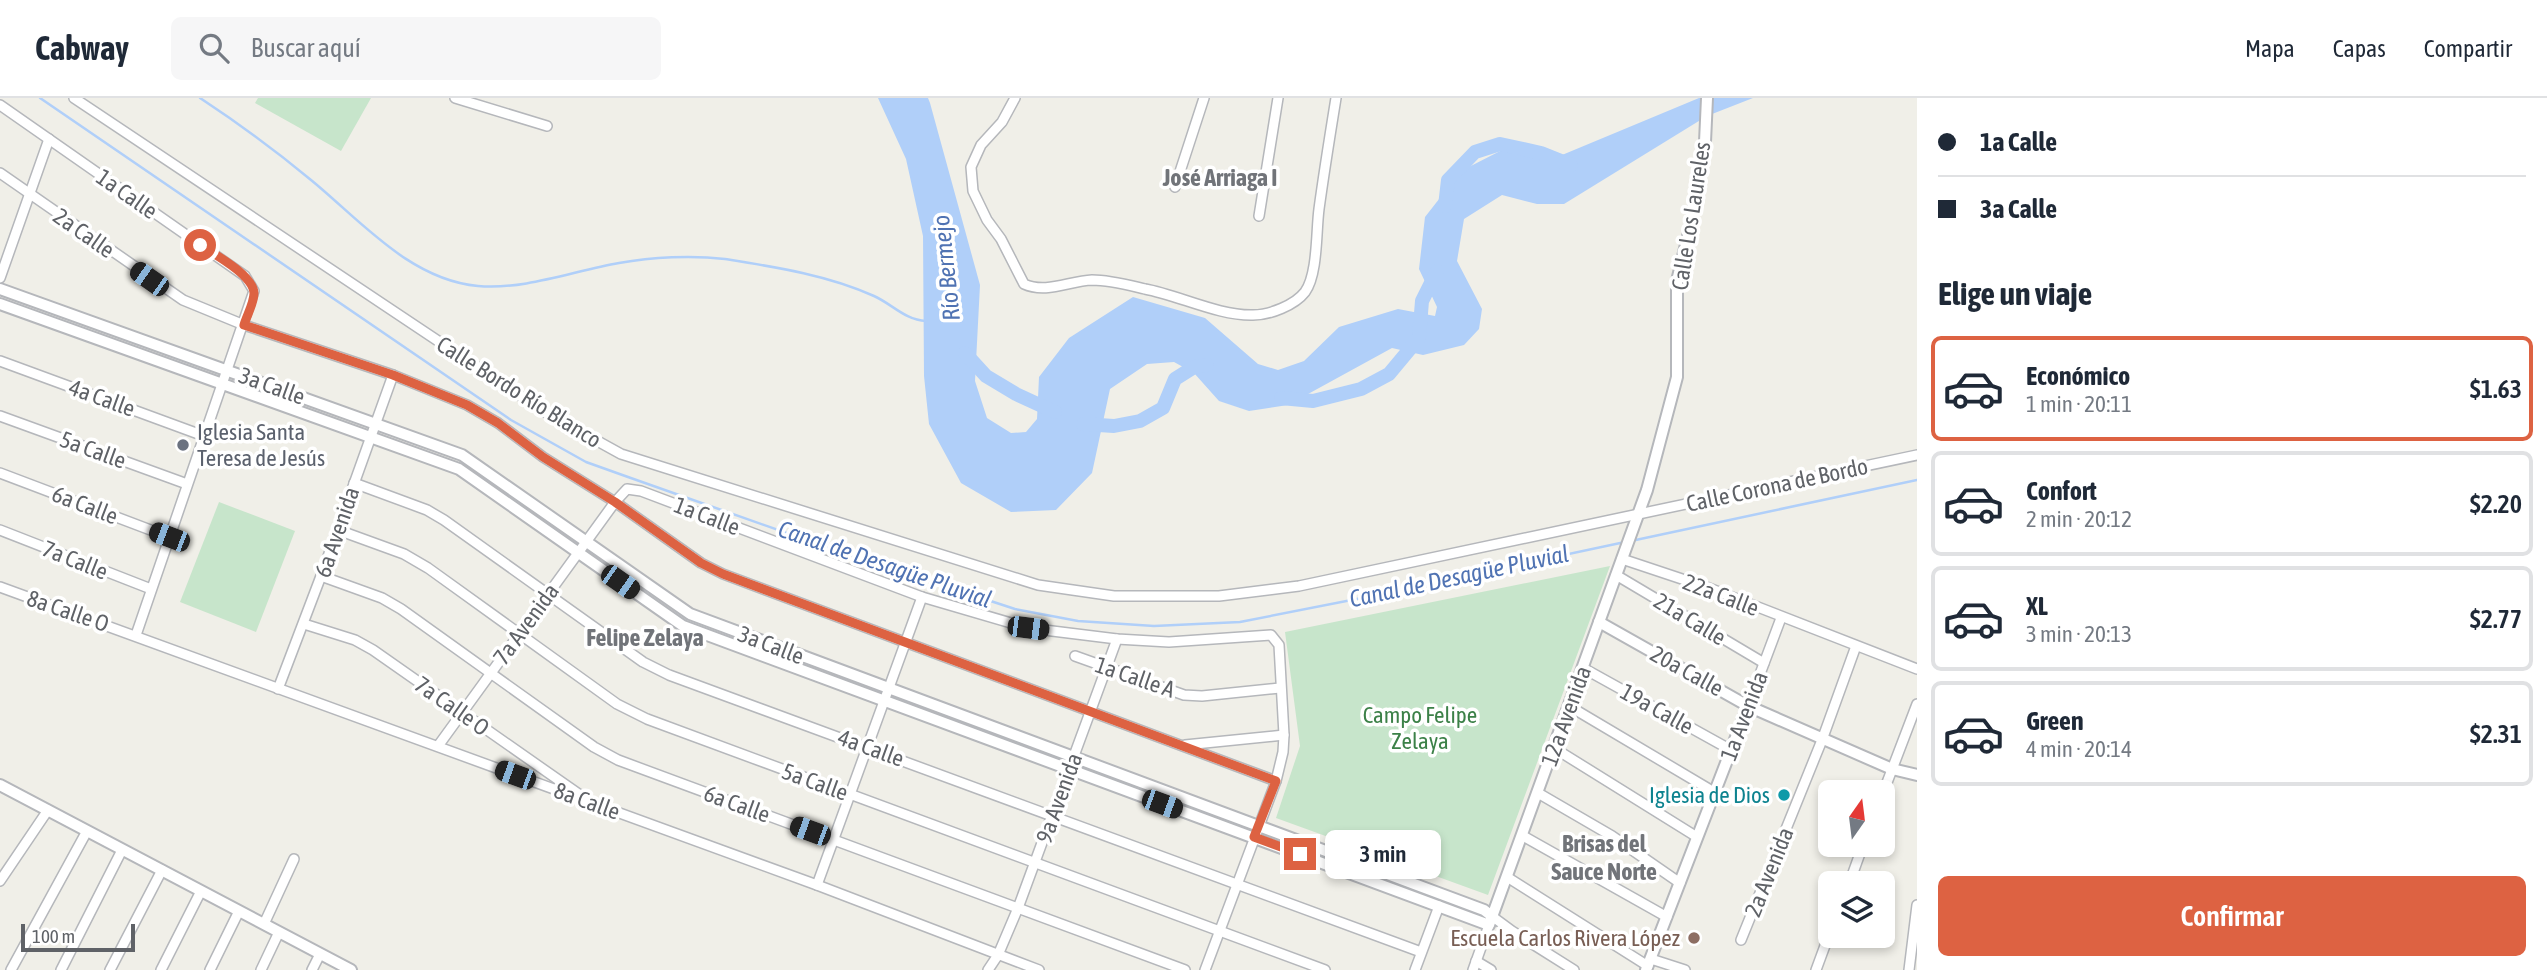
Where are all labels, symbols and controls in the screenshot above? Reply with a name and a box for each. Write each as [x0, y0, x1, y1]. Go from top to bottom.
search box [171, 17, 661, 80]
text: Cabway [35, 29, 129, 67]
icon: search [195, 29, 233, 67]
text: Buscar aquí [251, 33, 361, 63]
text: Mapa [2245, 35, 2295, 62]
text: Capas [2333, 35, 2386, 62]
text: Compartir [2424, 35, 2512, 62]
text: 1a Calle [1980, 127, 2057, 157]
street label: Calle Los Laureles [1666, 140, 1716, 292]
street label: 1a Calle [92, 164, 162, 224]
district label: José Arriaga I [1162, 164, 1277, 191]
text: 3a Calle [1980, 194, 2057, 224]
street label: 2a Calle [49, 203, 119, 263]
water label: Río Bermejo [927, 214, 965, 322]
route start [184, 229, 216, 261]
car [126, 258, 173, 300]
text: Elige un viaje [1938, 275, 2092, 312]
street label: Calle Bordo Río Blanco [432, 331, 606, 453]
icon: car [1942, 357, 2005, 420]
text: Económico [2026, 361, 2130, 391]
street label: 3a Calle [236, 362, 308, 410]
street label: 4a Calle [66, 374, 138, 422]
text: $1.63 [2470, 374, 2522, 404]
text: 1 min · 20:11 [2026, 391, 2132, 417]
place label: Iglesia Santa Teresa de Jesús [197, 419, 325, 471]
street label: 5a Calle [57, 426, 129, 474]
marker: Iglesia Santa Teresa de Jesús [175, 437, 191, 453]
street label: Calle Corona de Bordo [1684, 453, 1870, 517]
icon: car [1942, 472, 2005, 535]
text: Confort [2026, 476, 2097, 506]
street label: 6a Calle [49, 481, 121, 529]
street label: 6a Avenida [309, 483, 365, 581]
text: $2.20 [2470, 489, 2522, 519]
street label: 1a Calle [671, 492, 743, 540]
text: 2 min · 20:12 [2026, 506, 2132, 532]
water label: Canal de Desagüe Pluvial [775, 515, 995, 613]
car [146, 520, 193, 554]
street label: 7a Calle [39, 535, 111, 585]
water label: Canal de Desagüe Pluvial [1347, 540, 1571, 612]
car [597, 561, 644, 603]
street label: 22a Calle [1680, 569, 1762, 621]
street label: 7a Avenida [488, 578, 564, 670]
street label: 8a Calle O [24, 585, 112, 637]
icon: car [1942, 587, 2005, 650]
street label: 21a Calle [1649, 588, 1731, 650]
text: XL [2026, 591, 2048, 621]
text: $2.77 [2470, 604, 2522, 634]
car [1006, 615, 1051, 641]
street label: 3a Calle [735, 621, 807, 669]
text: 3 min · 20:13 [2026, 621, 2132, 647]
district label: Felipe Zelaya [586, 624, 704, 651]
street label: 20a Calle [1646, 640, 1728, 702]
street label: 1a Calle A [1092, 651, 1179, 703]
street label: 12a Avenida [1536, 662, 1596, 770]
street label: 1a Avenida [1715, 668, 1773, 764]
street label: 7a Calle O [410, 671, 494, 741]
street label: 19a Calle [1616, 678, 1698, 740]
park label: Campo Felipe Zelaya [1363, 702, 1477, 754]
icon: car [1942, 702, 2005, 765]
text: Green [2026, 706, 2084, 736]
text: $2.31 [2470, 719, 2522, 749]
street label: 4a Calle [835, 724, 907, 772]
text: 4 min · 20:14 [2026, 736, 2132, 762]
street label: 9a Avenida [1031, 750, 1087, 846]
car [492, 758, 539, 792]
street label: 5a Calle [779, 758, 851, 806]
street label: 8a Calle [551, 777, 623, 825]
street label: 6a Calle [701, 780, 773, 828]
north arrow [1818, 780, 1895, 858]
map controls [1818, 780, 1895, 948]
place label: Iglesia de Dios [1649, 782, 1770, 808]
car [1139, 787, 1186, 821]
marker: Iglesia de Dios [1776, 787, 1792, 803]
car [787, 814, 834, 848]
street label: 2a Avenida [1739, 824, 1799, 920]
callout: 3 min [1324, 830, 1440, 878]
district label: Brisas del Sauce Norte [1551, 830, 1657, 885]
route end [1284, 838, 1316, 870]
text: 3 min [1360, 841, 1406, 867]
button: layers [1818, 871, 1895, 948]
button: Confirmar [1938, 876, 2526, 956]
scale bar [21, 921, 135, 953]
text: 100 m [32, 925, 75, 947]
place label: Escuela Carlos Rivera López [1450, 925, 1680, 951]
marker: Escuela Carlos Rivera López [1686, 930, 1702, 946]

